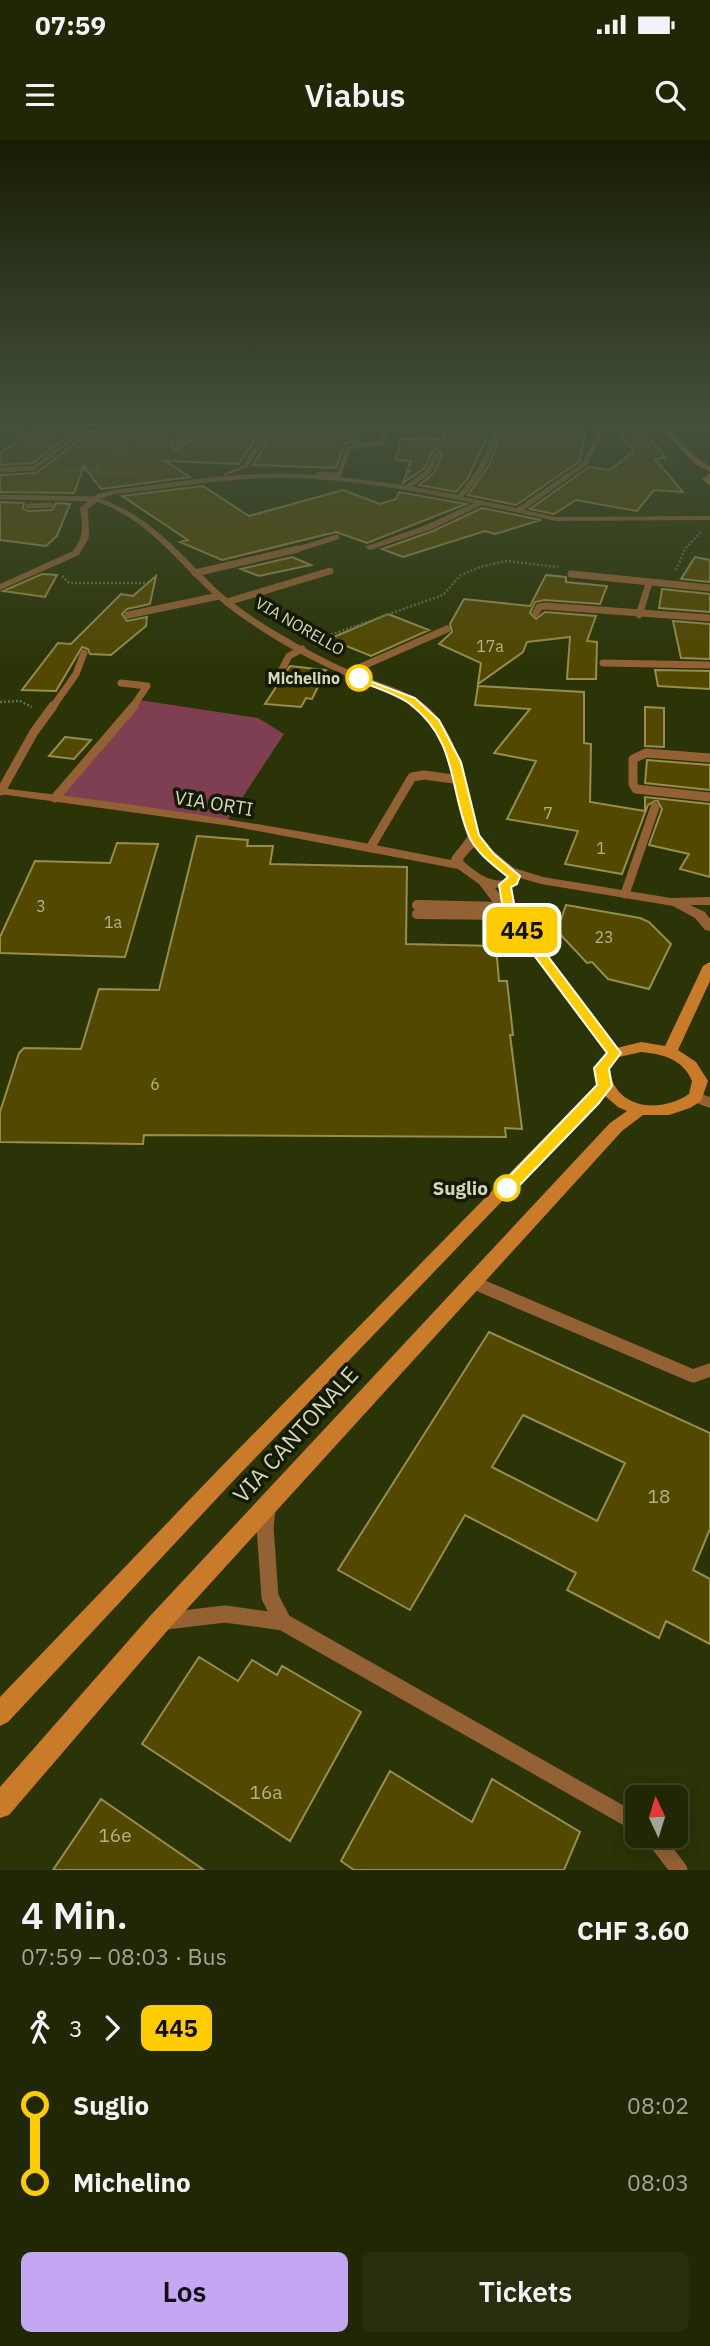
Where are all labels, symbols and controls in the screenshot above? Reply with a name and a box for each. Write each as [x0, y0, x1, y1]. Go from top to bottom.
text: 07:59 [35, 8, 106, 42]
text: Viabus [304, 74, 406, 116]
icon: menu [21, 76, 59, 114]
icon: search [651, 76, 689, 114]
street label: VIA NORELLO [252, 593, 348, 659]
house number: 17a [476, 636, 504, 656]
marker: Michelino [346, 665, 372, 691]
place label: Michelino [268, 668, 340, 688]
street label: VIA ORTI [173, 785, 255, 821]
house number: 7 [543, 803, 553, 823]
house number: 1 [596, 838, 606, 858]
house number: 3 [36, 896, 46, 916]
line badge: 445 [482, 907, 562, 953]
house number: 1a [104, 912, 123, 932]
text: 445 [500, 914, 544, 946]
house number: 23 [594, 927, 614, 947]
house number: 6 [150, 1074, 160, 1094]
marker: Suglio [494, 1175, 520, 1201]
place label: Suglio [432, 1176, 488, 1200]
street label: VIA CANTONALE [226, 1359, 364, 1509]
house number: 18 [648, 1484, 670, 1508]
house number: 16a [250, 1780, 282, 1804]
north arrow [625, 1785, 688, 1848]
map controls [625, 1785, 688, 1848]
house number: 16e [98, 1823, 132, 1847]
text: 4 Min. [21, 1890, 128, 1939]
text: CHF 3.60 [577, 1913, 689, 1947]
text: 07:59 – 08:03 · Bus [21, 1941, 227, 1971]
icon: walk [21, 2009, 59, 2047]
icon: forward [93, 2009, 131, 2047]
text: 445 [155, 2012, 198, 2044]
text: 3 [69, 2013, 83, 2043]
text: Suglio [73, 2088, 149, 2122]
text: 08:02 [627, 2090, 689, 2120]
text: Michelino [73, 2165, 191, 2199]
text: 08:03 [627, 2167, 689, 2197]
button: Los [21, 2252, 348, 2332]
button: Tickets [362, 2252, 689, 2332]

